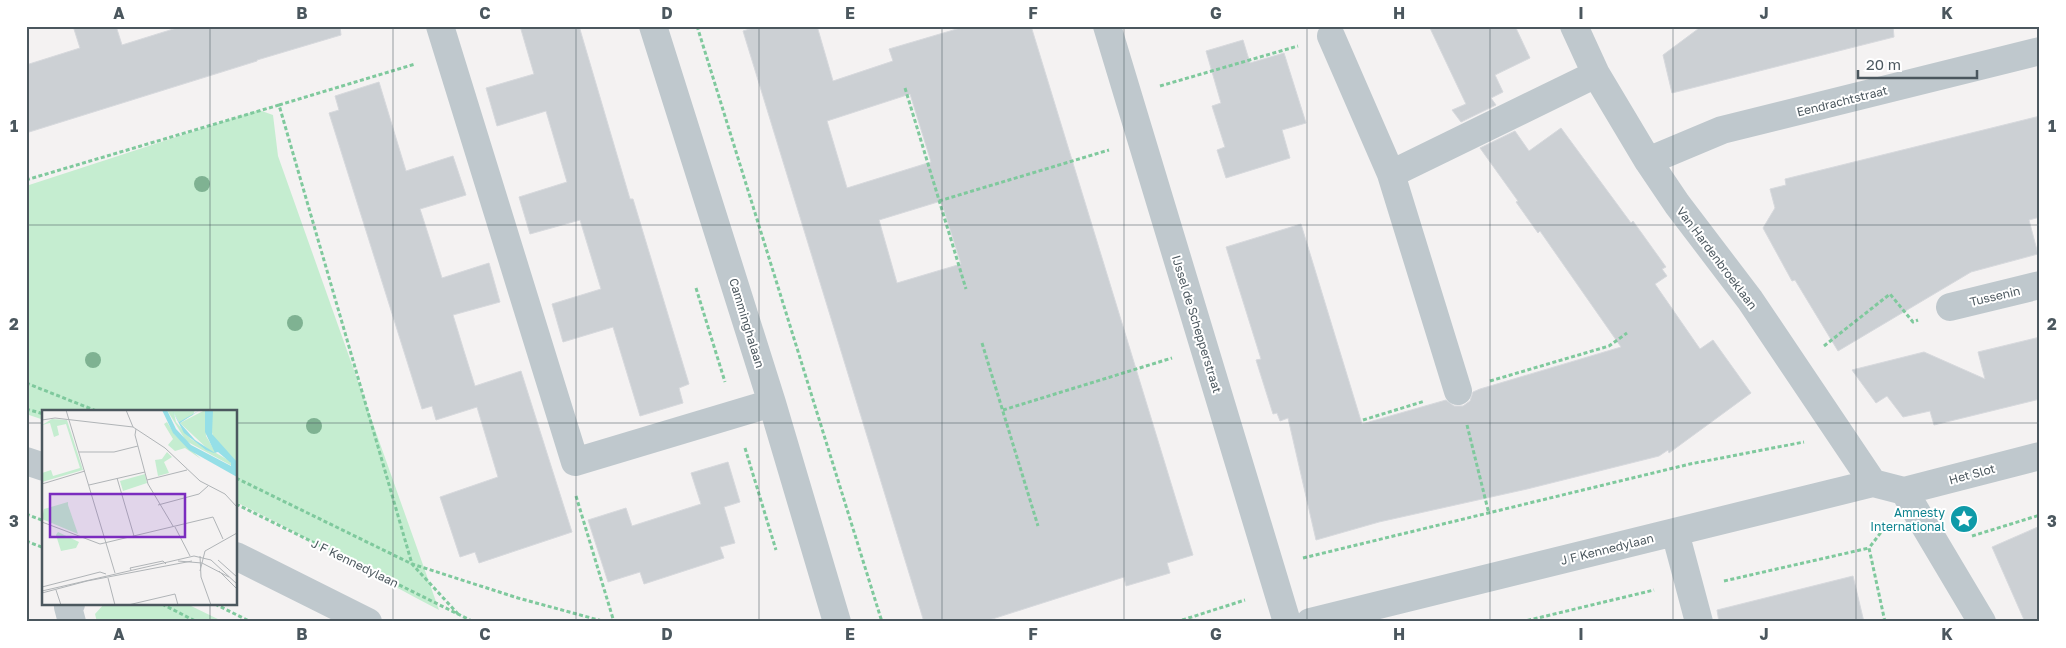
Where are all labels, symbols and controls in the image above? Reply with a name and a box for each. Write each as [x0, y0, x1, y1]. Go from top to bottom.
text: A [113, 3, 125, 23]
text: B [296, 3, 308, 23]
text: C [479, 3, 491, 23]
text: D [661, 3, 673, 23]
text: E [845, 3, 855, 23]
text: F [1028, 3, 1038, 23]
text: G [1210, 3, 1222, 23]
text: H [1393, 3, 1405, 23]
text: I [1578, 3, 1584, 23]
text: J [1759, 3, 1769, 23]
text: K [1941, 3, 1953, 23]
scale bar [1858, 48, 1977, 80]
text: 20 m [1866, 55, 1901, 73]
street label: Eendrachtstraat [1795, 82, 1889, 120]
text: 1 [10, 116, 18, 136]
text: 1 [2048, 116, 2056, 136]
street label: Van Hardenbroeklaan [1674, 204, 1760, 312]
street label: IJssel de Schepperstraat [1169, 253, 1225, 395]
street label: Camminghalaan [726, 276, 768, 370]
street label: Tussenin [1968, 283, 2022, 309]
text: 2 [9, 314, 19, 334]
text: 2 [2047, 314, 2057, 334]
inset map [42, 410, 238, 606]
street label: Het Slot [1947, 461, 1997, 487]
place icon: Amnesty International [1949, 504, 1979, 534]
place label: Amnesty International [1870, 505, 1945, 534]
text: 3 [9, 511, 19, 531]
text: 3 [2047, 511, 2057, 531]
street label: J F Kennedylaan [1559, 530, 1655, 568]
street label: J F Kennedylaan [309, 535, 401, 591]
text: A [113, 624, 125, 644]
text: B [296, 624, 308, 644]
text: C [479, 624, 491, 644]
text: D [661, 624, 673, 644]
text: E [845, 624, 855, 644]
text: F [1028, 624, 1038, 644]
text: G [1210, 624, 1222, 644]
text: H [1393, 624, 1405, 644]
text: I [1578, 624, 1584, 644]
text: J [1759, 624, 1769, 644]
text: K [1941, 624, 1953, 644]

